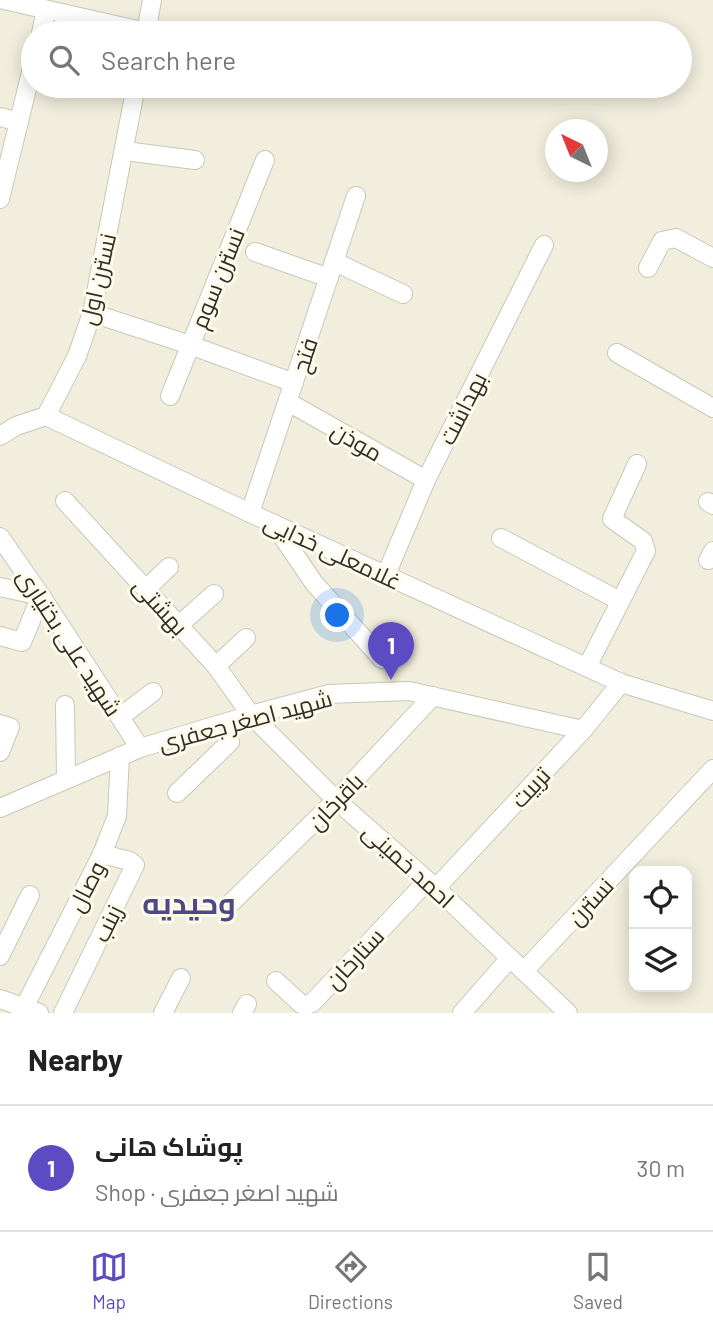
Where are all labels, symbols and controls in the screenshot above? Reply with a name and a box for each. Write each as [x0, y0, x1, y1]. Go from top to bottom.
search box [21, 21, 692, 98]
icon: search [45, 41, 83, 79]
text: Search here [101, 44, 236, 75]
north arrow [545, 119, 608, 182]
street label: نسترن سوم [184, 224, 253, 334]
street label: نسترن اول [73, 230, 122, 328]
street label: فتح [285, 334, 326, 377]
street label: بهداشت [432, 367, 493, 449]
street label: موذن [326, 415, 388, 468]
street label: غلامعلی خدایی [260, 507, 406, 596]
street label: شهید علی بختیاری [11, 563, 128, 722]
street label: بهشتی [127, 571, 194, 641]
your location [320, 598, 354, 632]
pin: 1 [368, 622, 414, 680]
street label: شهید اصغر جعفری [155, 683, 335, 758]
street label: تربیت [505, 761, 555, 813]
street label: باقرخان [301, 767, 370, 836]
street label: احمد خمینی [357, 817, 461, 914]
street label: وصال [61, 856, 112, 917]
map controls [629, 866, 692, 992]
button: locate [629, 866, 692, 929]
street label: نسترن [561, 871, 620, 931]
district label: وحیدیه [142, 884, 236, 922]
street label: زینب [86, 900, 128, 946]
street label: ستارخان [319, 922, 390, 995]
button: layers [629, 929, 692, 992]
text: Nearby [28, 1041, 123, 1077]
text: پوشاک هانی [95, 1130, 243, 1161]
text: 1 [47, 1154, 55, 1182]
text: 30 m [637, 1154, 685, 1182]
text: Shop · شهید اصغر جعفری [95, 1178, 339, 1206]
tab: Map [90, 1248, 128, 1313]
tab: Directions [308, 1248, 393, 1313]
tab: Saved [573, 1248, 623, 1313]

